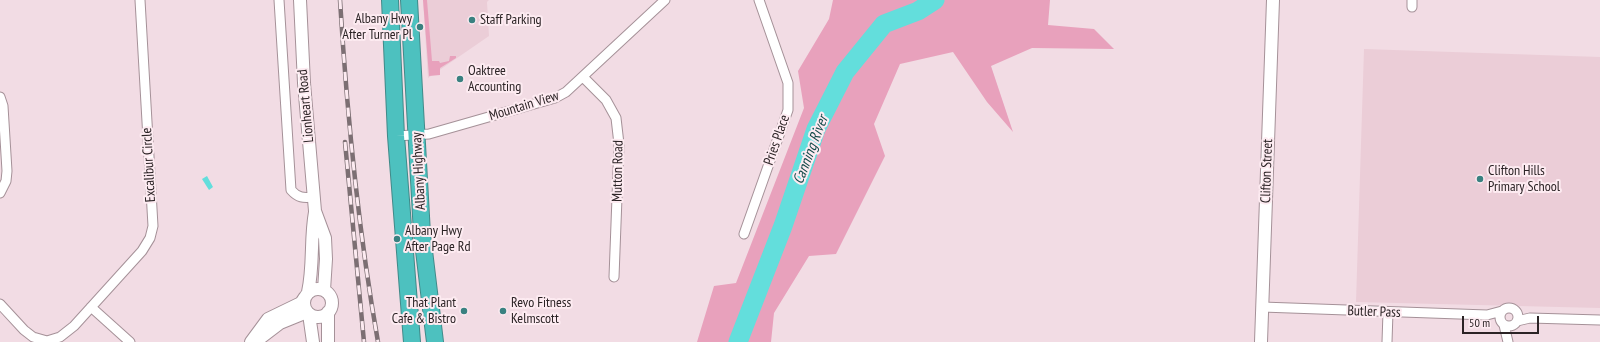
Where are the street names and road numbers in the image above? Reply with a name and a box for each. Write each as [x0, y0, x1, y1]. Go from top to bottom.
street label: Lionheart Road [294, 69, 318, 143]
street label: Mountain View [487, 87, 561, 125]
street label: Pries Place [761, 113, 793, 167]
street label: Excalibur Circle [139, 127, 159, 203]
street label: Albany Highway [409, 132, 429, 210]
street label: Clifton Street [1257, 139, 1277, 203]
street label: Mutton Road [609, 140, 627, 202]
street label: Butler Pass [1347, 303, 1401, 321]

